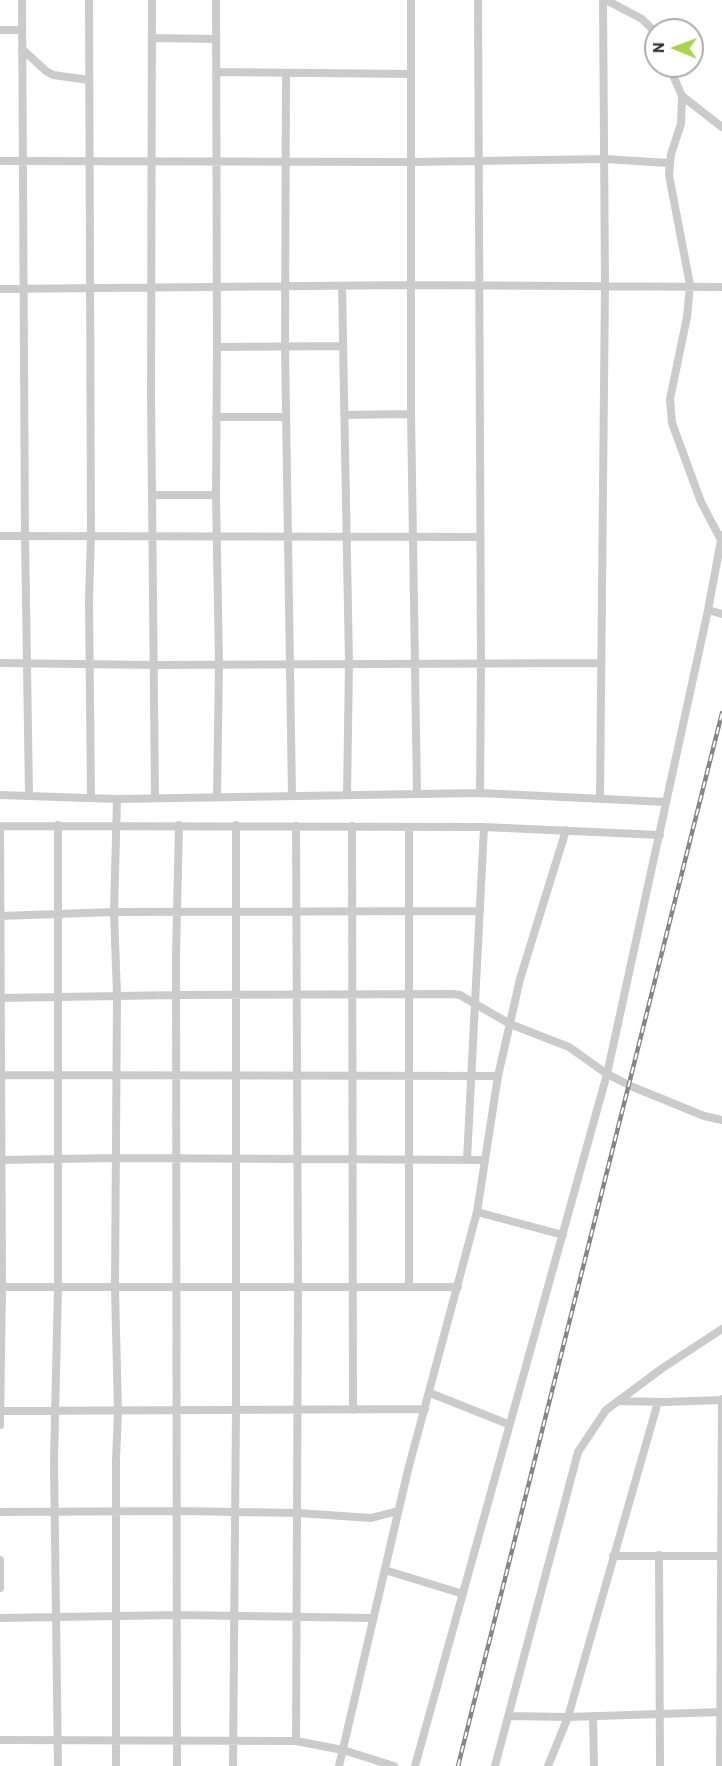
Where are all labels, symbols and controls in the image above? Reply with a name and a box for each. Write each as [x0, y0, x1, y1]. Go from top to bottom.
north arrow [644, 18, 704, 78]
text: N [648, 42, 667, 53]

